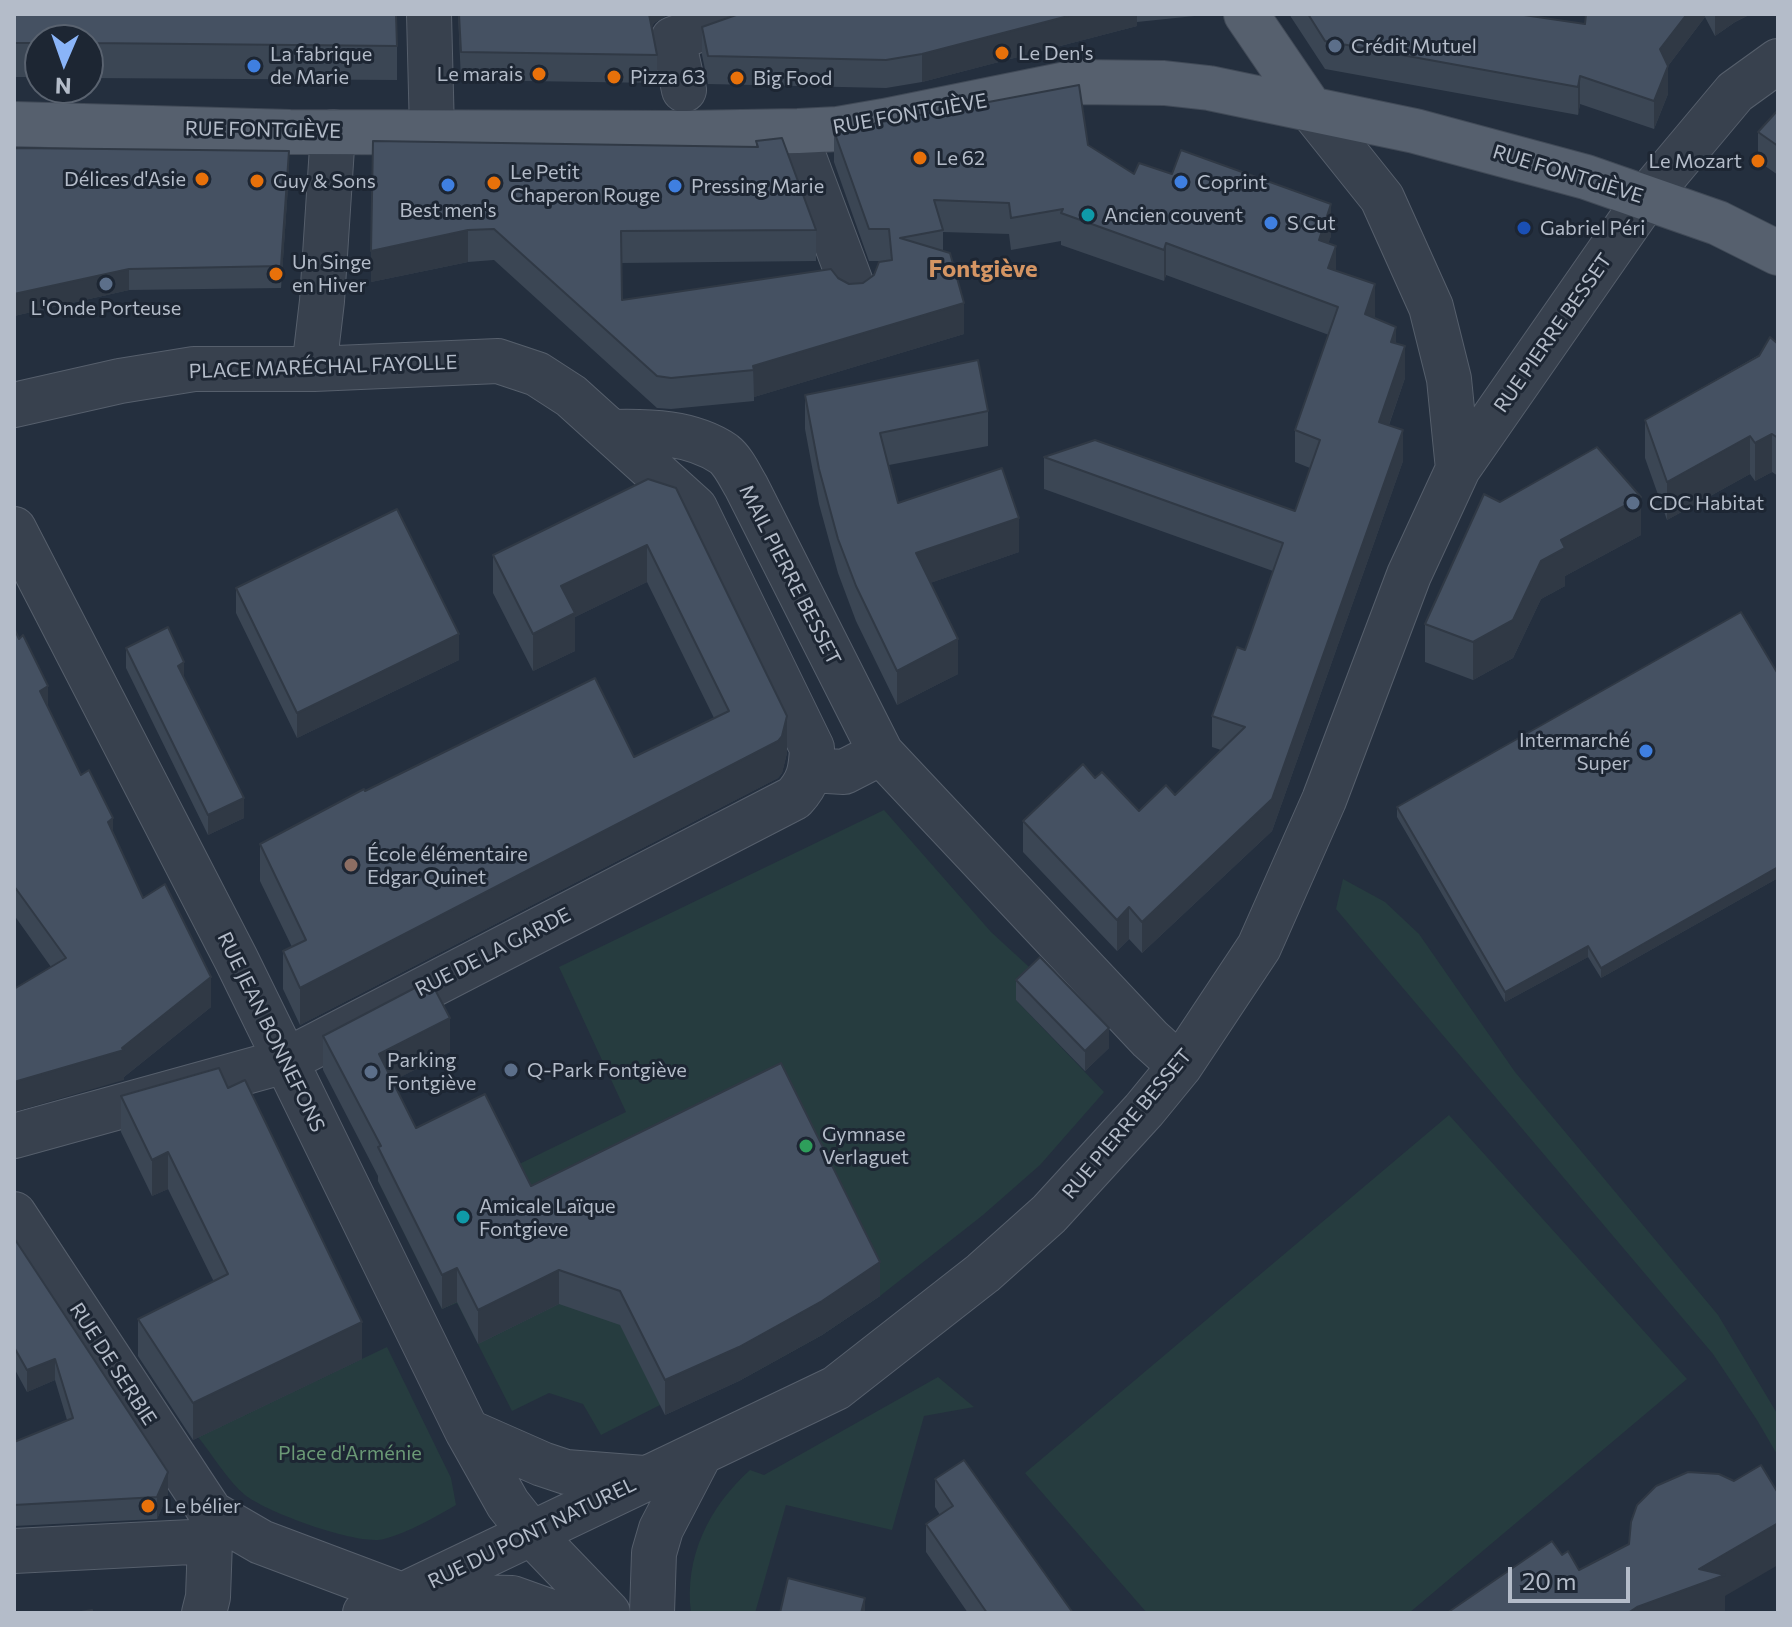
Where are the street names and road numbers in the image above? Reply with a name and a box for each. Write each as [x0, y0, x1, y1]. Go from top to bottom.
street label: RUE FONTGIÈVE [831, 89, 989, 139]
street label: RUE FONTGIÈVE [185, 117, 341, 143]
street label: RUE FONTGIÈVE [1490, 140, 1646, 208]
street label: RUE PIERRE BESSET [1489, 249, 1617, 417]
street label: PLACE MARÉCHAL FAYOLLE [188, 350, 458, 384]
street label: MAIL PIERRE BESSET [734, 481, 846, 669]
street label: RUE DE LA GARDE [411, 902, 575, 1002]
street label: RUE JEAN BONNEFONS [212, 928, 330, 1136]
street label: RUE PIERRE BESSET [1057, 1044, 1197, 1204]
street label: RUE DE SERBIE [65, 1298, 161, 1430]
street label: RUE DU PONT NATUREL [424, 1472, 640, 1594]

